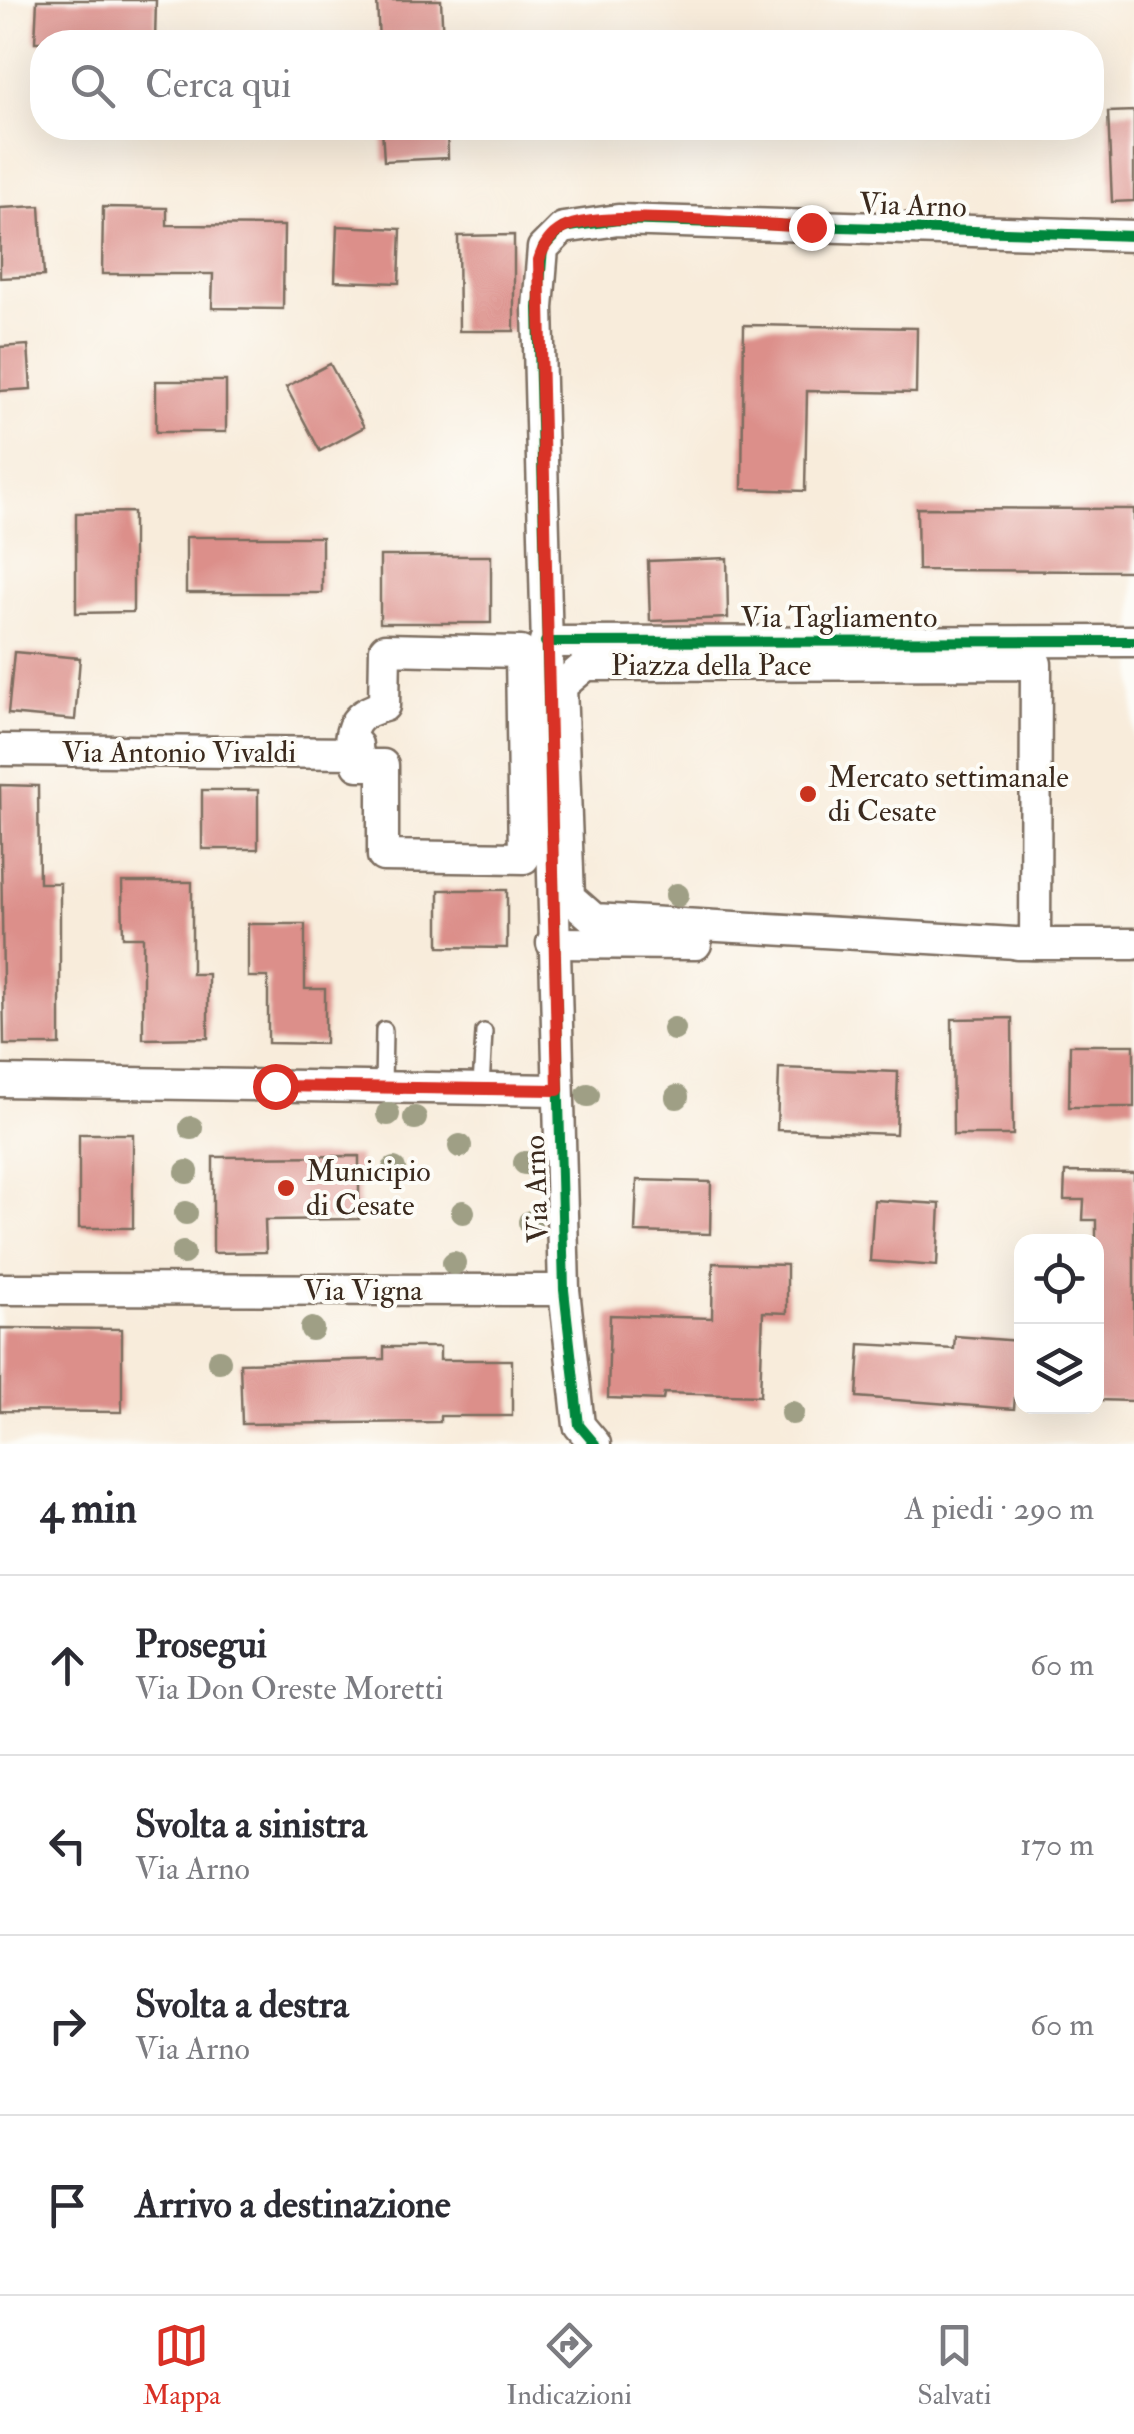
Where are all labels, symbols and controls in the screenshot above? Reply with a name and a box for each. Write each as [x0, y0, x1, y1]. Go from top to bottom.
search box [30, 30, 1104, 140]
icon: search [65, 58, 120, 113]
text: Cerca qui [145, 61, 291, 109]
street label: Via Arno [858, 185, 968, 226]
route end [789, 205, 835, 251]
street label: Via Tagliamento [741, 599, 937, 636]
street label: Piazza della Pace [611, 647, 811, 684]
street label: Via Antonio Vivaldi [62, 734, 296, 771]
place label: Mercato settimanale di Cesate [828, 759, 1069, 830]
marker: Mercato settimanale di Cesate [797, 783, 819, 805]
route start [253, 1064, 299, 1110]
street label: Via Arno [516, 1134, 557, 1244]
place label: Municipio di Cesate [306, 1153, 431, 1224]
marker: Municipio di Cesate [275, 1177, 297, 1199]
map controls [1014, 1234, 1104, 1414]
button: locate [1014, 1234, 1104, 1324]
street label: Via Vigna [303, 1272, 423, 1309]
button: layers [1014, 1324, 1104, 1414]
text: 4 min [40, 1483, 137, 1535]
text: A piedi · 290 m [905, 1489, 1094, 1529]
text: Prosegui [135, 1621, 267, 1669]
icon: ahead [40, 1638, 95, 1693]
text: 60 m [1030, 1645, 1094, 1685]
text: Via Don Oreste Moretti [135, 1669, 444, 1709]
text: Svolta a sinistra [135, 1801, 367, 1849]
icon: left [40, 1818, 95, 1873]
text: 170 m [1020, 1825, 1094, 1865]
text: Via Arno [135, 1849, 250, 1889]
text: Svolta a destra [135, 1981, 349, 2029]
icon: right [40, 1998, 95, 2053]
text: 60 m [1030, 2005, 1094, 2045]
text: Via Arno [135, 2029, 250, 2069]
icon: arrive [40, 2178, 95, 2233]
text: Arrivo a destinazione [135, 2181, 451, 2229]
tab: Mappa [143, 2318, 221, 2413]
tab: Indicazioni [506, 2318, 632, 2413]
tab: Salvati [917, 2318, 991, 2413]

